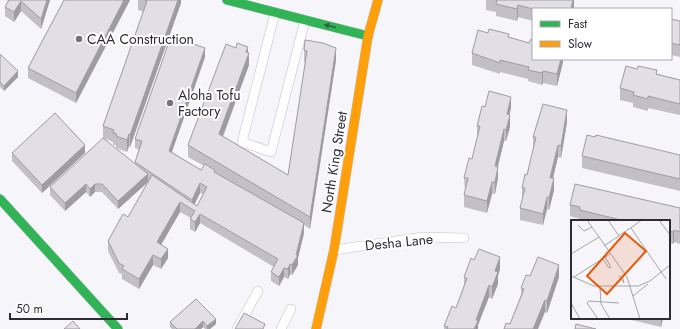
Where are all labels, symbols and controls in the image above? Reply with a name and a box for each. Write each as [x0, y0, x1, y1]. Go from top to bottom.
legend [532, 8, 672, 60]
text: Fast [568, 15, 587, 33]
one-way arrow [324, 23, 336, 29]
place label: CAA Construction [87, 29, 194, 49]
marker: CAA Construction [74, 34, 84, 44]
text: Slow [568, 35, 593, 53]
place label: Aloha Tofu Factory [178, 85, 241, 121]
marker: Aloha Tofu Factory [165, 98, 175, 108]
street label: North King Street [316, 109, 352, 214]
inset map [571, 220, 670, 319]
street label: Desha Lane [364, 228, 434, 256]
scale bar [10, 295, 127, 321]
text: 50 m [16, 300, 43, 318]

